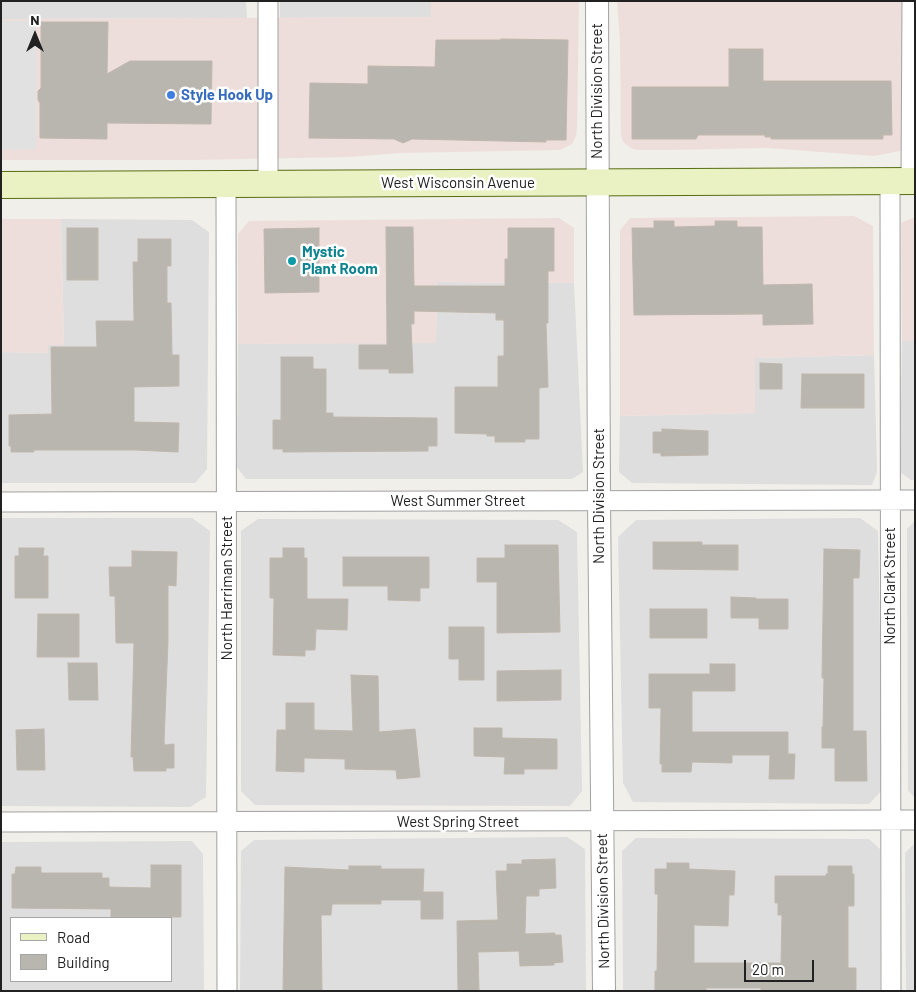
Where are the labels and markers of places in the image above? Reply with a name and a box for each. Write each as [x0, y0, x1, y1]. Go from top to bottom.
place label: Style Hook Up [181, 86, 273, 104]
marker: Style Hook Up [165, 89, 177, 101]
place label: Mystic Plant Room [302, 243, 378, 278]
marker: Mystic Plant Room [286, 255, 298, 267]

